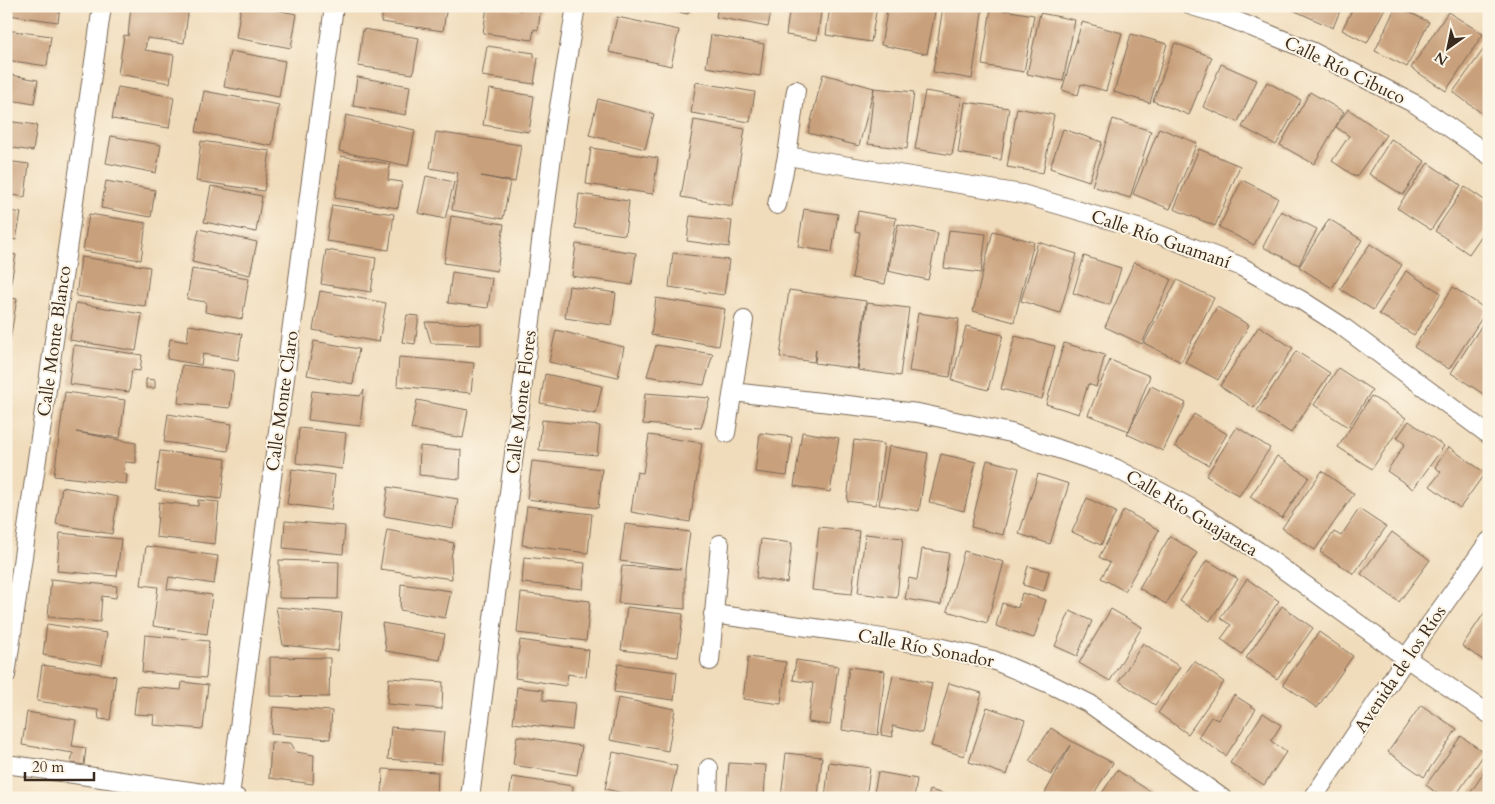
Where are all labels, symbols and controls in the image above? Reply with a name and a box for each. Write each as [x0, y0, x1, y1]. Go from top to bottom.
north arrow [1422, 22, 1472, 72]
street label: Calle Río Cibuco [1280, 30, 1410, 111]
text: N [1431, 47, 1451, 70]
street label: Calle Río Guamaní [1088, 204, 1234, 275]
street label: Calle Monte Blanco [32, 264, 77, 418]
street label: Calle Monte Claro [260, 329, 305, 473]
street label: Calle Monte Flores [500, 329, 543, 475]
street label: Calle Río Guajataca [1121, 464, 1263, 563]
street label: Avenida de los Ríos [1349, 601, 1452, 738]
street label: Calle Río Sonador [856, 623, 997, 674]
scale bar [25, 749, 94, 781]
text: 20 m [32, 757, 64, 777]

